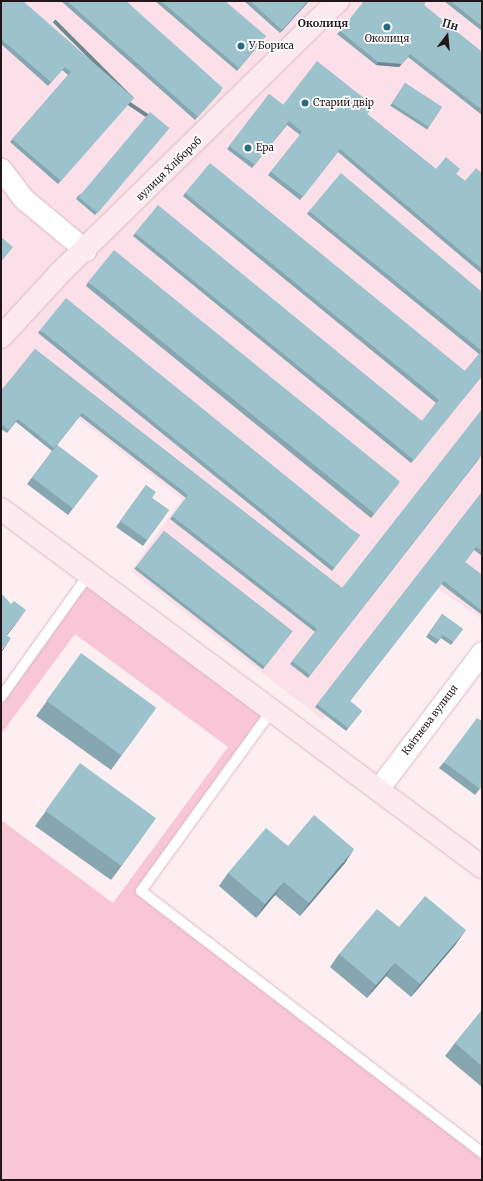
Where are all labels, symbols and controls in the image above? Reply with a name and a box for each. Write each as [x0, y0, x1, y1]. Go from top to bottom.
text: Пн [440, 15, 460, 33]
district label: Околиця [298, 16, 348, 30]
north arrow [427, 16, 467, 56]
marker: Околиця [382, 22, 392, 32]
place label: Околиця [365, 33, 409, 45]
place label: У Бориса [249, 40, 294, 52]
marker: У Бориса [236, 41, 246, 51]
place label: Старий двір [313, 97, 374, 109]
marker: Старий двір [300, 98, 310, 108]
street label: вулиця Хлібороб [134, 135, 204, 203]
place label: Ера [256, 142, 274, 154]
marker: Ера [243, 143, 253, 153]
street label: Квітнева вулиця [400, 683, 460, 757]

